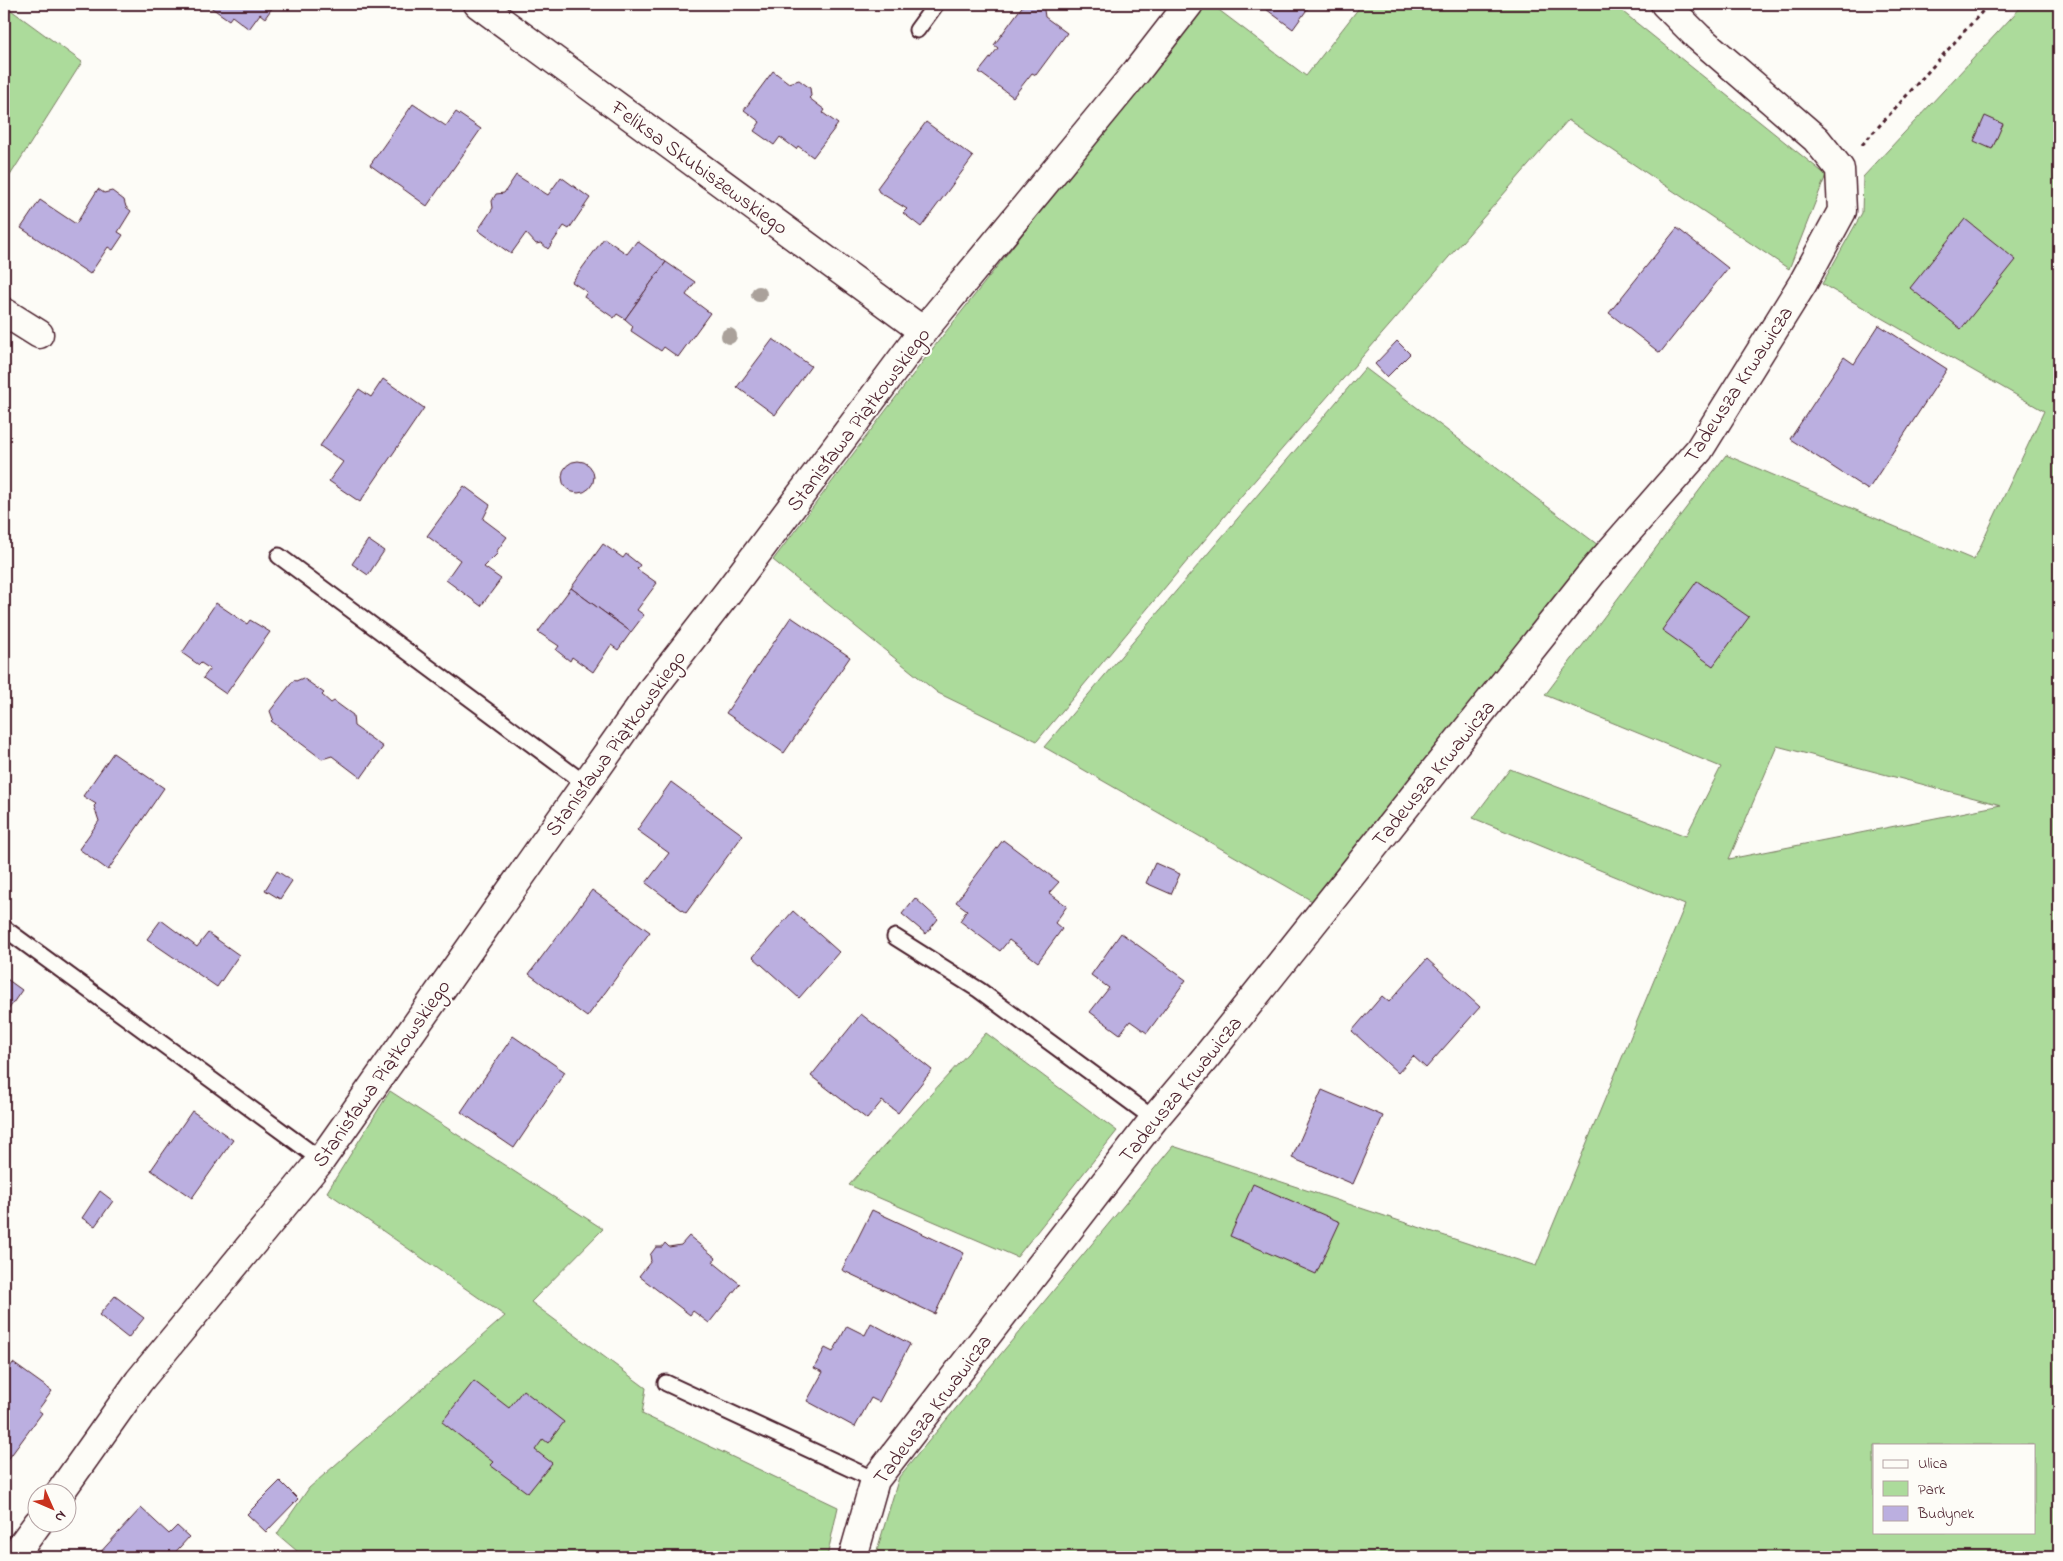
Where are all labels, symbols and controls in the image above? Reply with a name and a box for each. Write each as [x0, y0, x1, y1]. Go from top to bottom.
street label: Feliksa Skubiszewskiego [602, 93, 794, 245]
street label: Tadeusza Krwawicza [1678, 301, 1802, 469]
street label: Stanisława Piątkowskiego [780, 322, 940, 520]
street label: Stanisława Piątkowskiego [539, 645, 696, 845]
street label: Tadeusza Krwawicza [1366, 694, 1503, 854]
street label: Stanisława Piątkowskiego [306, 974, 461, 1175]
street label: Tadeusza Krwawicza [1113, 1010, 1250, 1170]
street label: Tadeusza Krwawicza [867, 1329, 1000, 1492]
legend [1873, 1444, 2036, 1534]
text: Ulica [1918, 1453, 1947, 1475]
text: Park [1918, 1479, 1946, 1501]
north arrow [28, 1484, 78, 1534]
text: Budynek [1917, 1503, 1975, 1526]
text: N [49, 1505, 71, 1527]

